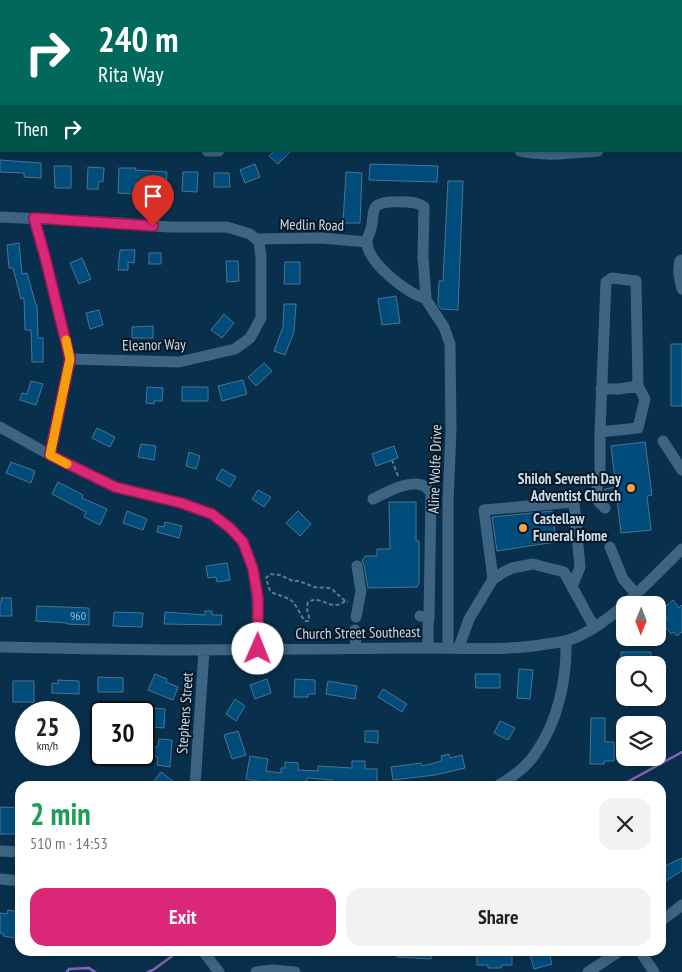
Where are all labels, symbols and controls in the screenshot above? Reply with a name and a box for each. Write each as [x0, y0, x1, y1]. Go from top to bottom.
text: 240 m [98, 16, 179, 62]
icon: right [15, 20, 80, 85]
text: Rita Way [98, 60, 164, 88]
icon: right [58, 115, 86, 143]
text: Then [15, 117, 48, 141]
pin [132, 175, 174, 226]
icon: arrive [139, 182, 167, 210]
street label: Medlin Road [280, 214, 344, 235]
street label: Eleanor Way [122, 334, 186, 355]
street label: Aline Wolfe Drive [423, 424, 446, 514]
place label: Shiloh Seventh Day Adventist Church [518, 469, 622, 505]
marker: Shiloh Seventh Day Adventist Church [625, 482, 637, 494]
place label: Castellaw Funeral Home [533, 509, 607, 545]
marker: Castellaw Funeral Home [517, 522, 529, 534]
north arrow [616, 596, 666, 646]
map controls [616, 596, 666, 766]
house number: 960 [70, 608, 86, 623]
position arrow [231, 622, 283, 674]
street label: Church Street Southeast [295, 622, 421, 643]
button: search [616, 656, 666, 706]
street label: Stephens Street [172, 671, 197, 754]
speed limit sign: 30 [90, 701, 155, 766]
text: 25 [36, 711, 59, 743]
button: layers [616, 716, 666, 766]
text: km/h [37, 738, 58, 753]
text: 2 min [30, 794, 91, 833]
button: close [599, 798, 651, 850]
text: 510 m · 14:53 [30, 833, 108, 853]
button: Exit [30, 888, 336, 946]
button: Share [346, 888, 651, 946]

